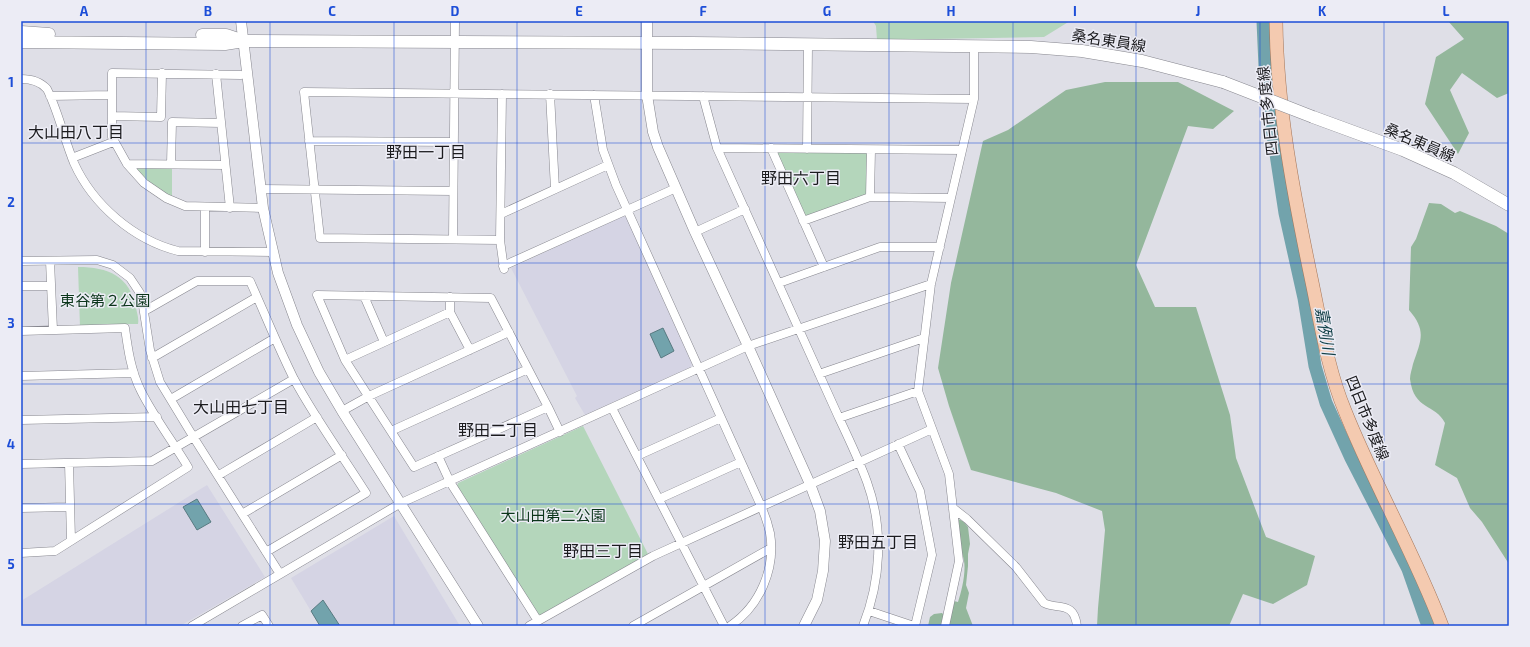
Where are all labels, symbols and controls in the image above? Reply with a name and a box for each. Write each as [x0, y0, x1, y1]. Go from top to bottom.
text: A [80, 3, 89, 19]
text: B [204, 3, 212, 19]
text: C [328, 3, 336, 19]
text: D [451, 3, 460, 19]
text: E [575, 3, 583, 19]
text: F [699, 3, 707, 19]
text: G [823, 3, 831, 19]
text: H [947, 3, 956, 19]
text: I [1073, 3, 1077, 19]
text: J [1196, 3, 1200, 19]
text: K [1318, 3, 1327, 19]
text: L [1443, 3, 1450, 19]
street label: 桑名東員線 [1071, 25, 1147, 55]
street label: 四日市多度線 [1253, 65, 1281, 157]
text: 1 [8, 74, 14, 90]
street label: 桑名東員線 [1382, 119, 1458, 165]
district label: 大山田八丁目 [28, 122, 124, 141]
district label: 野田一丁目 [386, 142, 466, 161]
district label: 野田六丁目 [761, 168, 841, 187]
text: 2 [7, 194, 15, 210]
park label: 東谷第２公園 [60, 291, 150, 309]
water label: 嘉例川 [1313, 306, 1339, 358]
text: 3 [7, 315, 15, 331]
street label: 四日市多度線 [1343, 373, 1393, 463]
district label: 大山田七丁目 [193, 397, 289, 416]
district label: 野田二丁目 [458, 420, 538, 439]
text: 4 [7, 436, 15, 452]
park label: 大山田第二公園 [500, 506, 606, 524]
district label: 野田五丁目 [838, 532, 918, 551]
district label: 野田三丁目 [563, 541, 643, 560]
text: 5 [7, 556, 15, 572]

